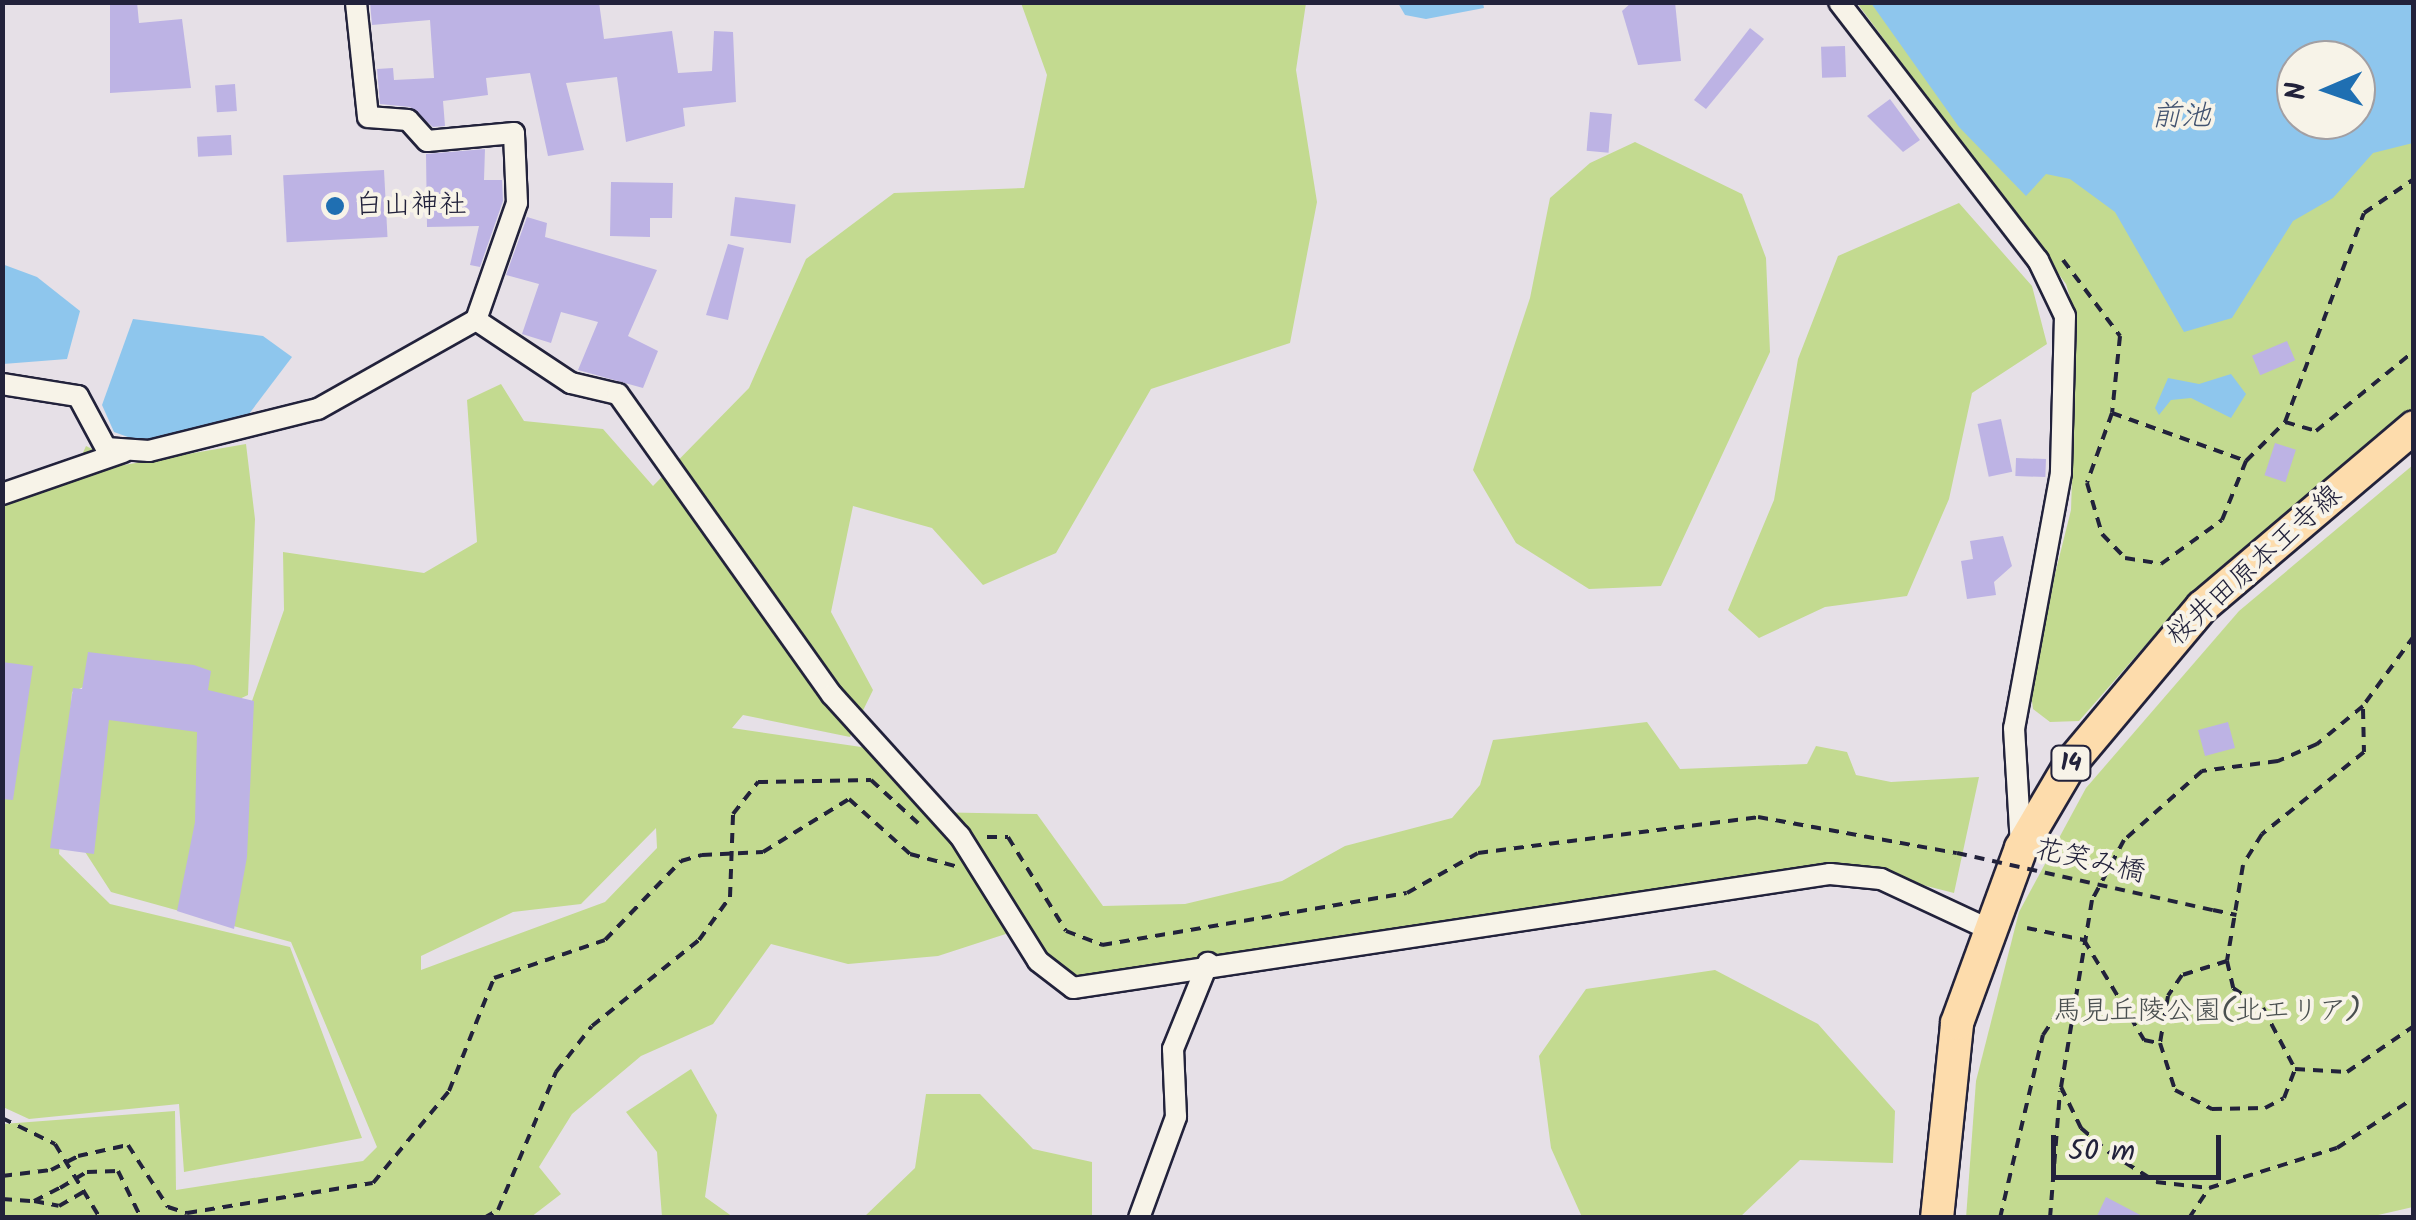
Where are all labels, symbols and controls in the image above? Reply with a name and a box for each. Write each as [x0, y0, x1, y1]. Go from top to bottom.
north arrow [2276, 40, 2376, 140]
text: N [2275, 81, 2320, 101]
water label: 前池 [2151, 99, 2211, 135]
place label: 白山神社 [355, 189, 467, 223]
marker: 白山神社 [324, 195, 346, 217]
street label: 桜井田原本王寺線 [2161, 479, 2349, 653]
road number: 14 [2048, 743, 2094, 783]
street label: 花笑み橋 [2032, 833, 2148, 891]
park label: 馬見丘陵公園(北エリア) [2053, 995, 2361, 1029]
scale bar [2056, 1115, 2226, 1177]
text: 50 m [2068, 1128, 2135, 1176]

